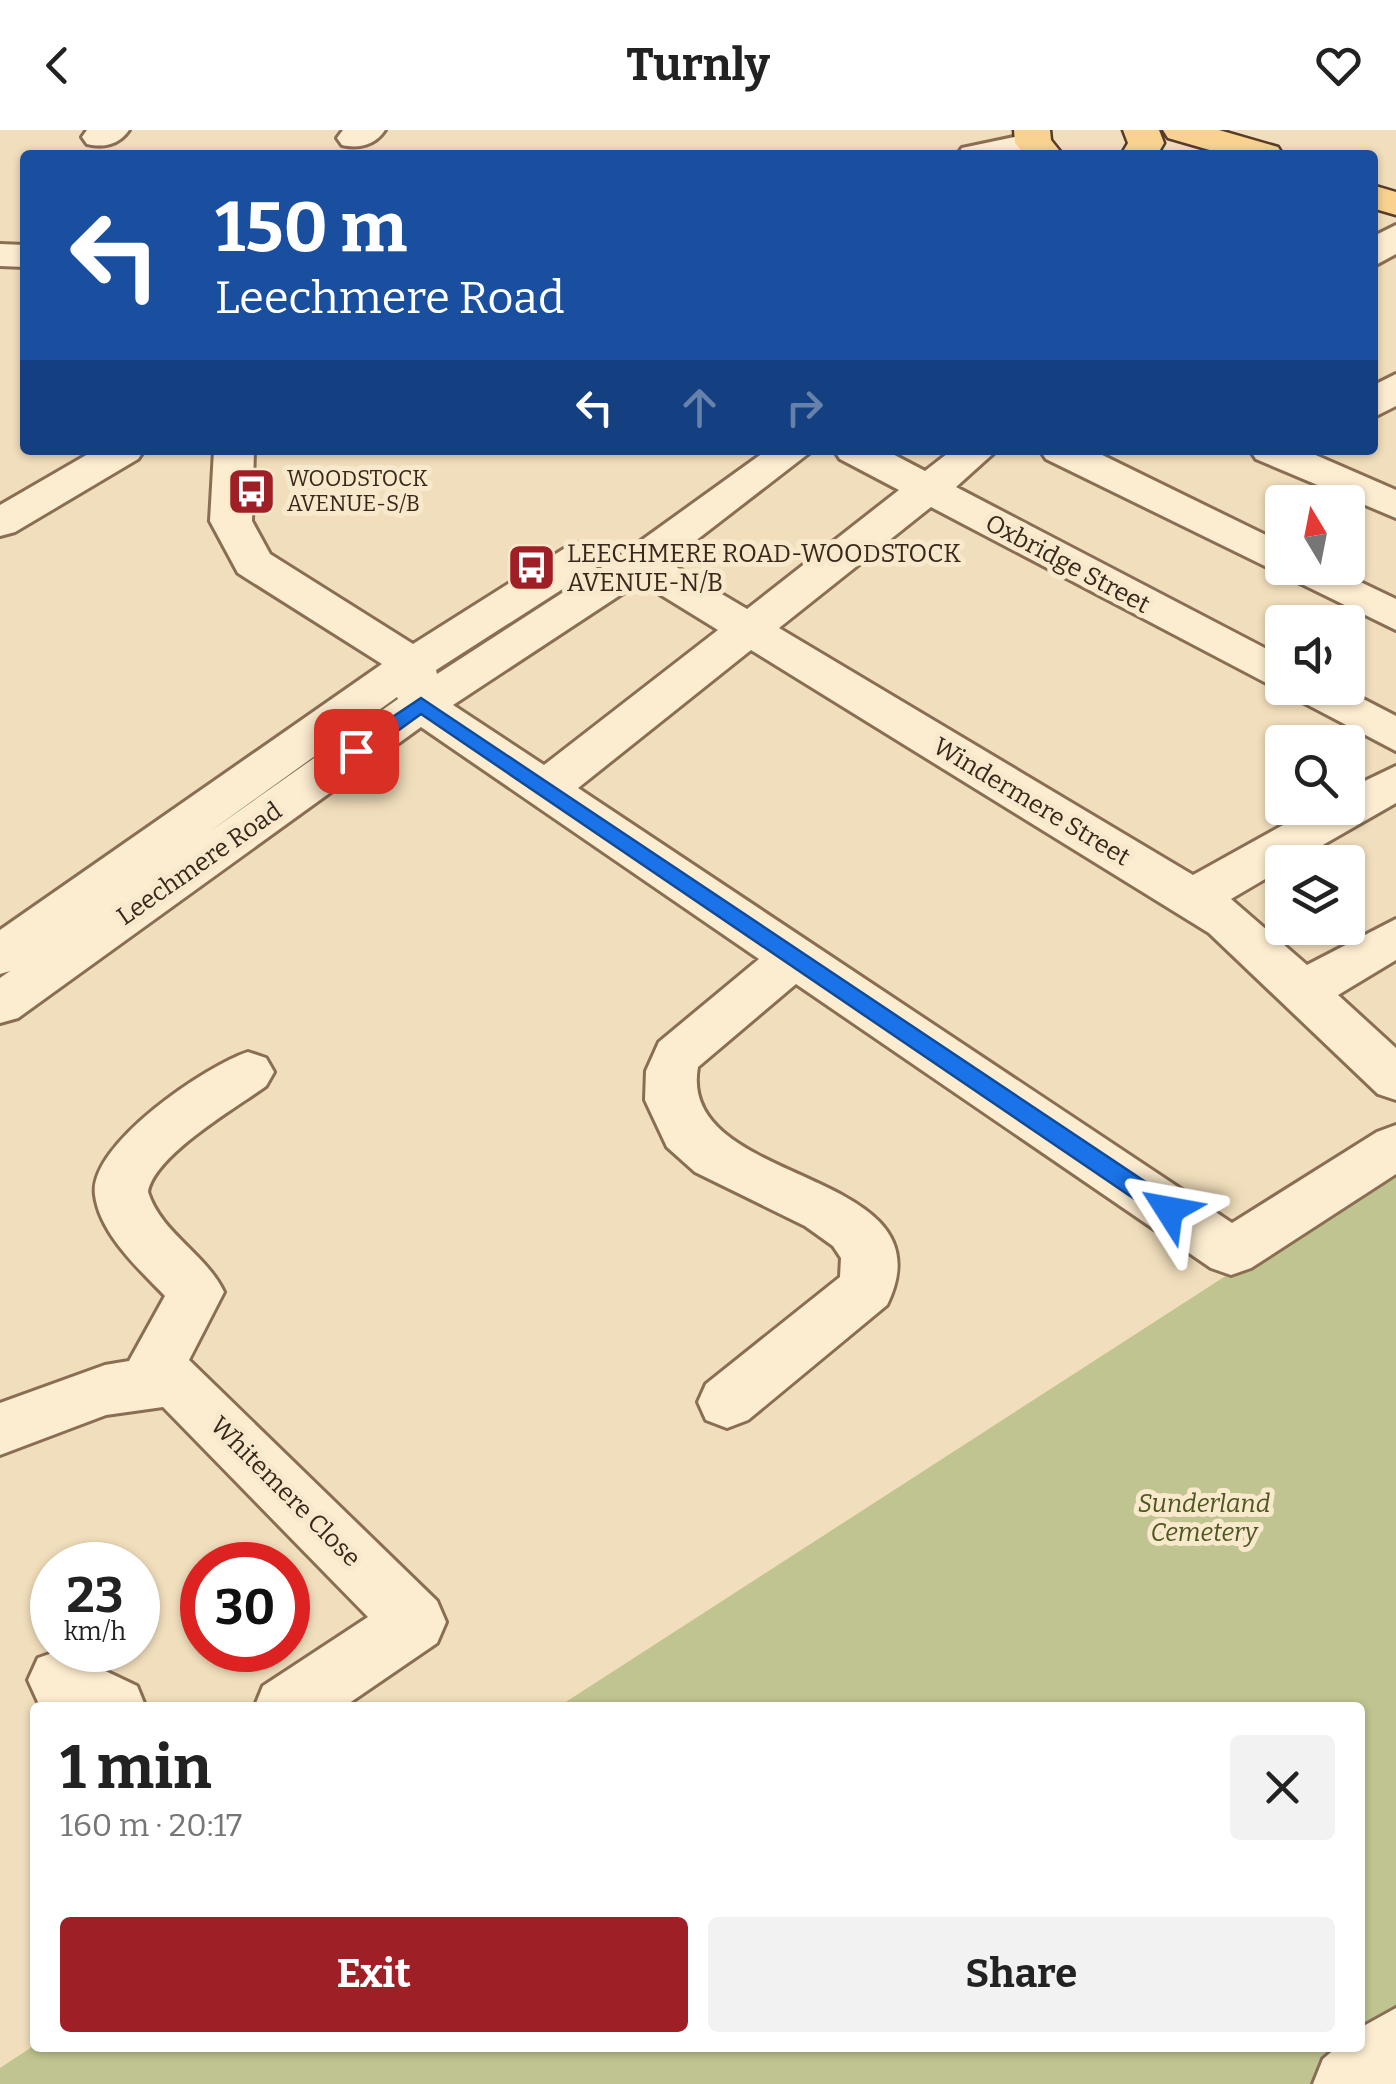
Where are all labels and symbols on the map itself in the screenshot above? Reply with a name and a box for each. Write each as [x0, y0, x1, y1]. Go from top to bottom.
bus stop icon: WOODSTOCK AVENUE-S/B [226, 465, 278, 517]
place label: WOODSTOCK AVENUE-S/B [287, 465, 428, 517]
north arrow [1265, 485, 1365, 585]
street label: Oxbridge Street [980, 508, 1155, 620]
place label: LEECHMERE ROAD-WOODSTOCK AVENUE-N/B [567, 539, 961, 598]
bus stop icon: LEECHMERE ROAD-WOODSTOCK AVENUE-N/B [506, 541, 558, 593]
pin [314, 709, 399, 794]
street label: Windermere Street [928, 731, 1135, 872]
street label: Leechmere Road [111, 796, 288, 932]
position arrow [1117, 1158, 1221, 1262]
street label: Whitemere Close [204, 1410, 367, 1573]
park label: Sunderland Cemetery [1138, 1489, 1271, 1548]
speed limit sign: 30 [180, 1542, 310, 1672]

